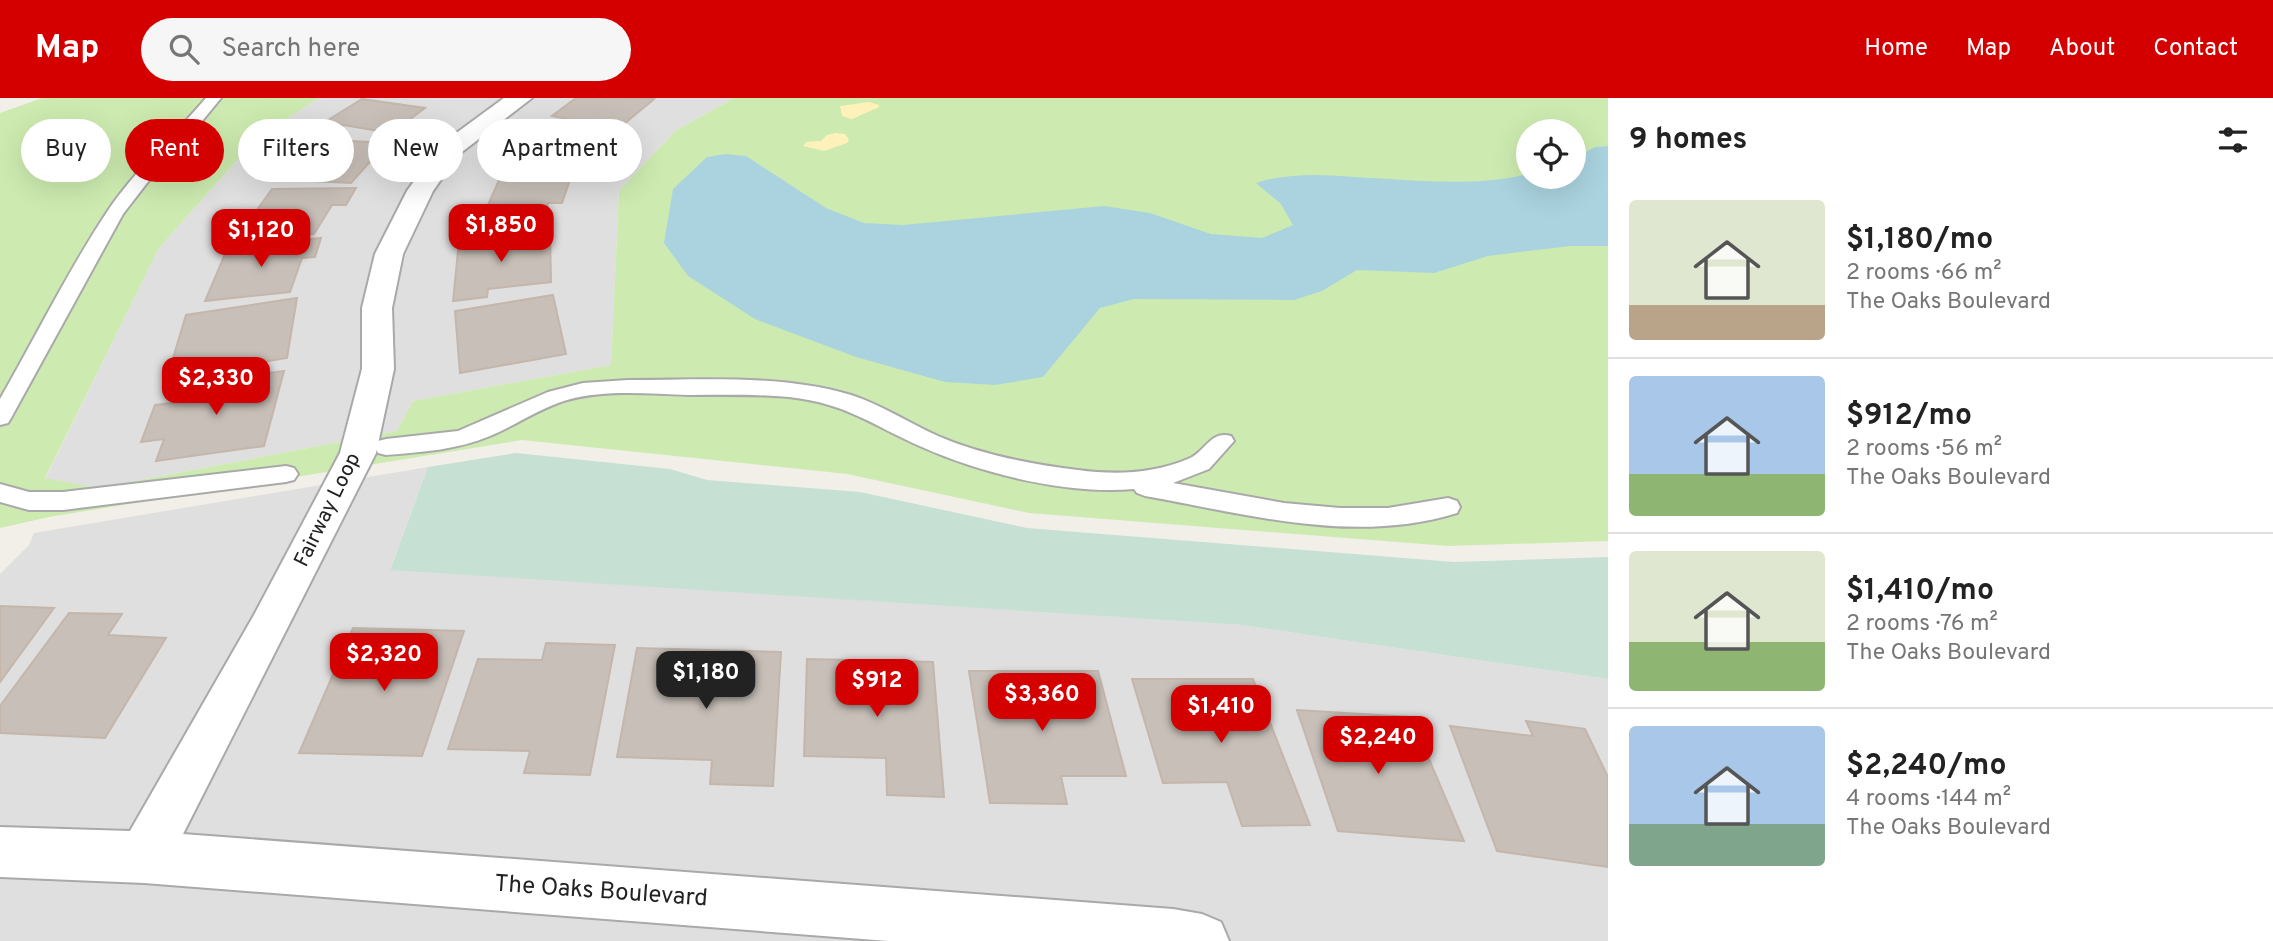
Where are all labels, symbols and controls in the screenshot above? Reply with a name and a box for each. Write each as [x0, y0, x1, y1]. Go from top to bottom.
search box [141, 18, 631, 81]
text: Map [35, 28, 99, 70]
icon: search [165, 30, 203, 68]
text: Search here [221, 33, 360, 66]
text: Home [1864, 34, 1928, 64]
text: Map [1966, 34, 2011, 64]
text: About [2049, 34, 2115, 64]
text: Contact [2153, 34, 2238, 64]
chip: Buy [21, 119, 111, 182]
chip: Rent [125, 119, 224, 182]
chip: Filters [238, 119, 354, 182]
chip: New [368, 119, 463, 182]
chip: Apartment [477, 119, 642, 182]
map controls [1516, 119, 1586, 189]
button: locate [1516, 119, 1586, 189]
icon: filters [2214, 121, 2252, 159]
text: 9 homes [1629, 122, 1747, 159]
pin: $1,850 [444, 204, 558, 264]
pin: $1,120 [204, 209, 318, 269]
text: $1,850 [465, 212, 537, 241]
text: $1,120 [227, 217, 295, 246]
text: $1,180/mo [1846, 222, 1993, 259]
icon: home [1685, 228, 1769, 312]
text: 2 rooms · 66 m² [1846, 259, 2002, 288]
text: The Oaks Boulevard [1846, 288, 2051, 317]
pin: $2,330 [159, 358, 273, 417]
text: $2,330 [178, 365, 254, 394]
text: $912/mo [1846, 398, 1972, 435]
icon: home [1685, 404, 1769, 488]
text: 2 rooms · 56 m² [1846, 435, 2002, 464]
street label: Fairway Loop [289, 448, 367, 572]
text: The Oaks Boulevard [1846, 464, 2051, 493]
text: $1,410/mo [1846, 573, 1994, 610]
icon: home [1685, 579, 1769, 663]
text: 2 rooms · 76 m² [1846, 610, 1998, 639]
pin: $2,320 [327, 634, 441, 693]
text: The Oaks Boulevard [1846, 639, 2051, 668]
text: $2,320 [346, 641, 422, 670]
pin: $1,180 [649, 652, 763, 711]
text: $1,180 [672, 659, 740, 688]
pin: $912 [836, 660, 918, 719]
text: $912 [851, 667, 903, 696]
pin: $3,360 [985, 674, 1099, 733]
text: $3,360 [1004, 681, 1080, 710]
pin: $1,410 [1164, 686, 1278, 745]
text: $1,410 [1187, 693, 1255, 722]
pin: $2,240 [1321, 716, 1435, 776]
text: $2,240 [1339, 724, 1417, 753]
text: $2,240/mo [1846, 748, 2006, 785]
icon: home [1685, 754, 1769, 838]
text: 4 rooms · 144 m² [1846, 785, 2011, 814]
text: The Oaks Boulevard [1846, 814, 2051, 843]
street label: The Oaks Boulevard [493, 870, 709, 914]

